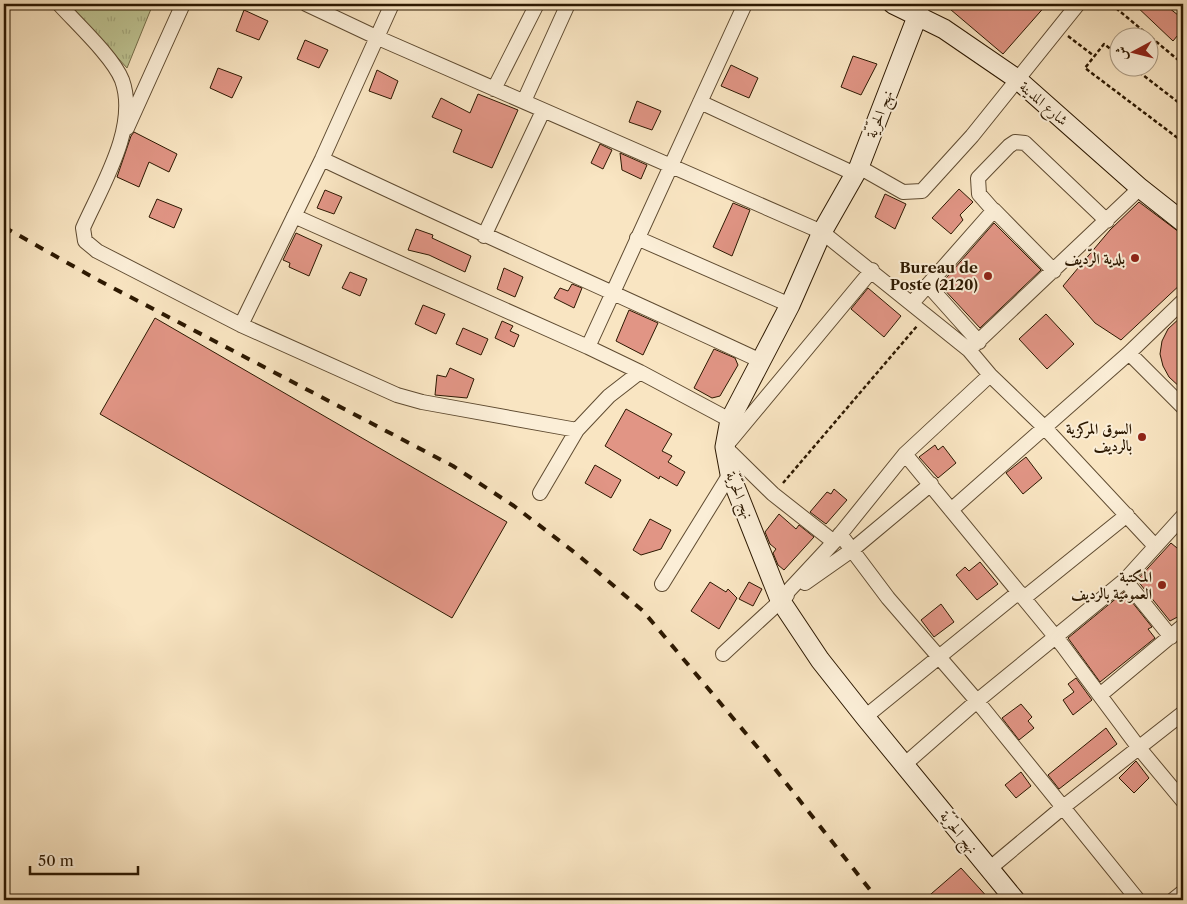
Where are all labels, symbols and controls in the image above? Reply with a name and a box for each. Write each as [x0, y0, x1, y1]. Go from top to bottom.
north arrow [1110, 28, 1160, 78]
text: ش [1111, 45, 1131, 62]
street label: شارع المدينة [1013, 77, 1072, 132]
street label: نهج الحرّيّة [860, 87, 901, 142]
place label: بلدية الرّديف [1064, 248, 1125, 268]
marker: بلدية الرّديف [1129, 252, 1141, 264]
place label: Bureau de Poste (2120) [890, 258, 978, 294]
marker: Bureau de Poste (2120) [982, 270, 994, 282]
place label: السوق المركزية بالرديف [1066, 419, 1132, 455]
marker: السوق المركزية بالرديف [1136, 431, 1148, 443]
street label: نهج الحرّيّة [717, 468, 759, 524]
place label: المكتبة العمومية بالرديف [1071, 567, 1152, 603]
marker: المكتبة العمومية بالرديف [1156, 579, 1168, 591]
street label: نهج الحرّيّة [932, 806, 983, 860]
scale bar [30, 844, 138, 876]
text: 50 m [38, 851, 74, 870]

